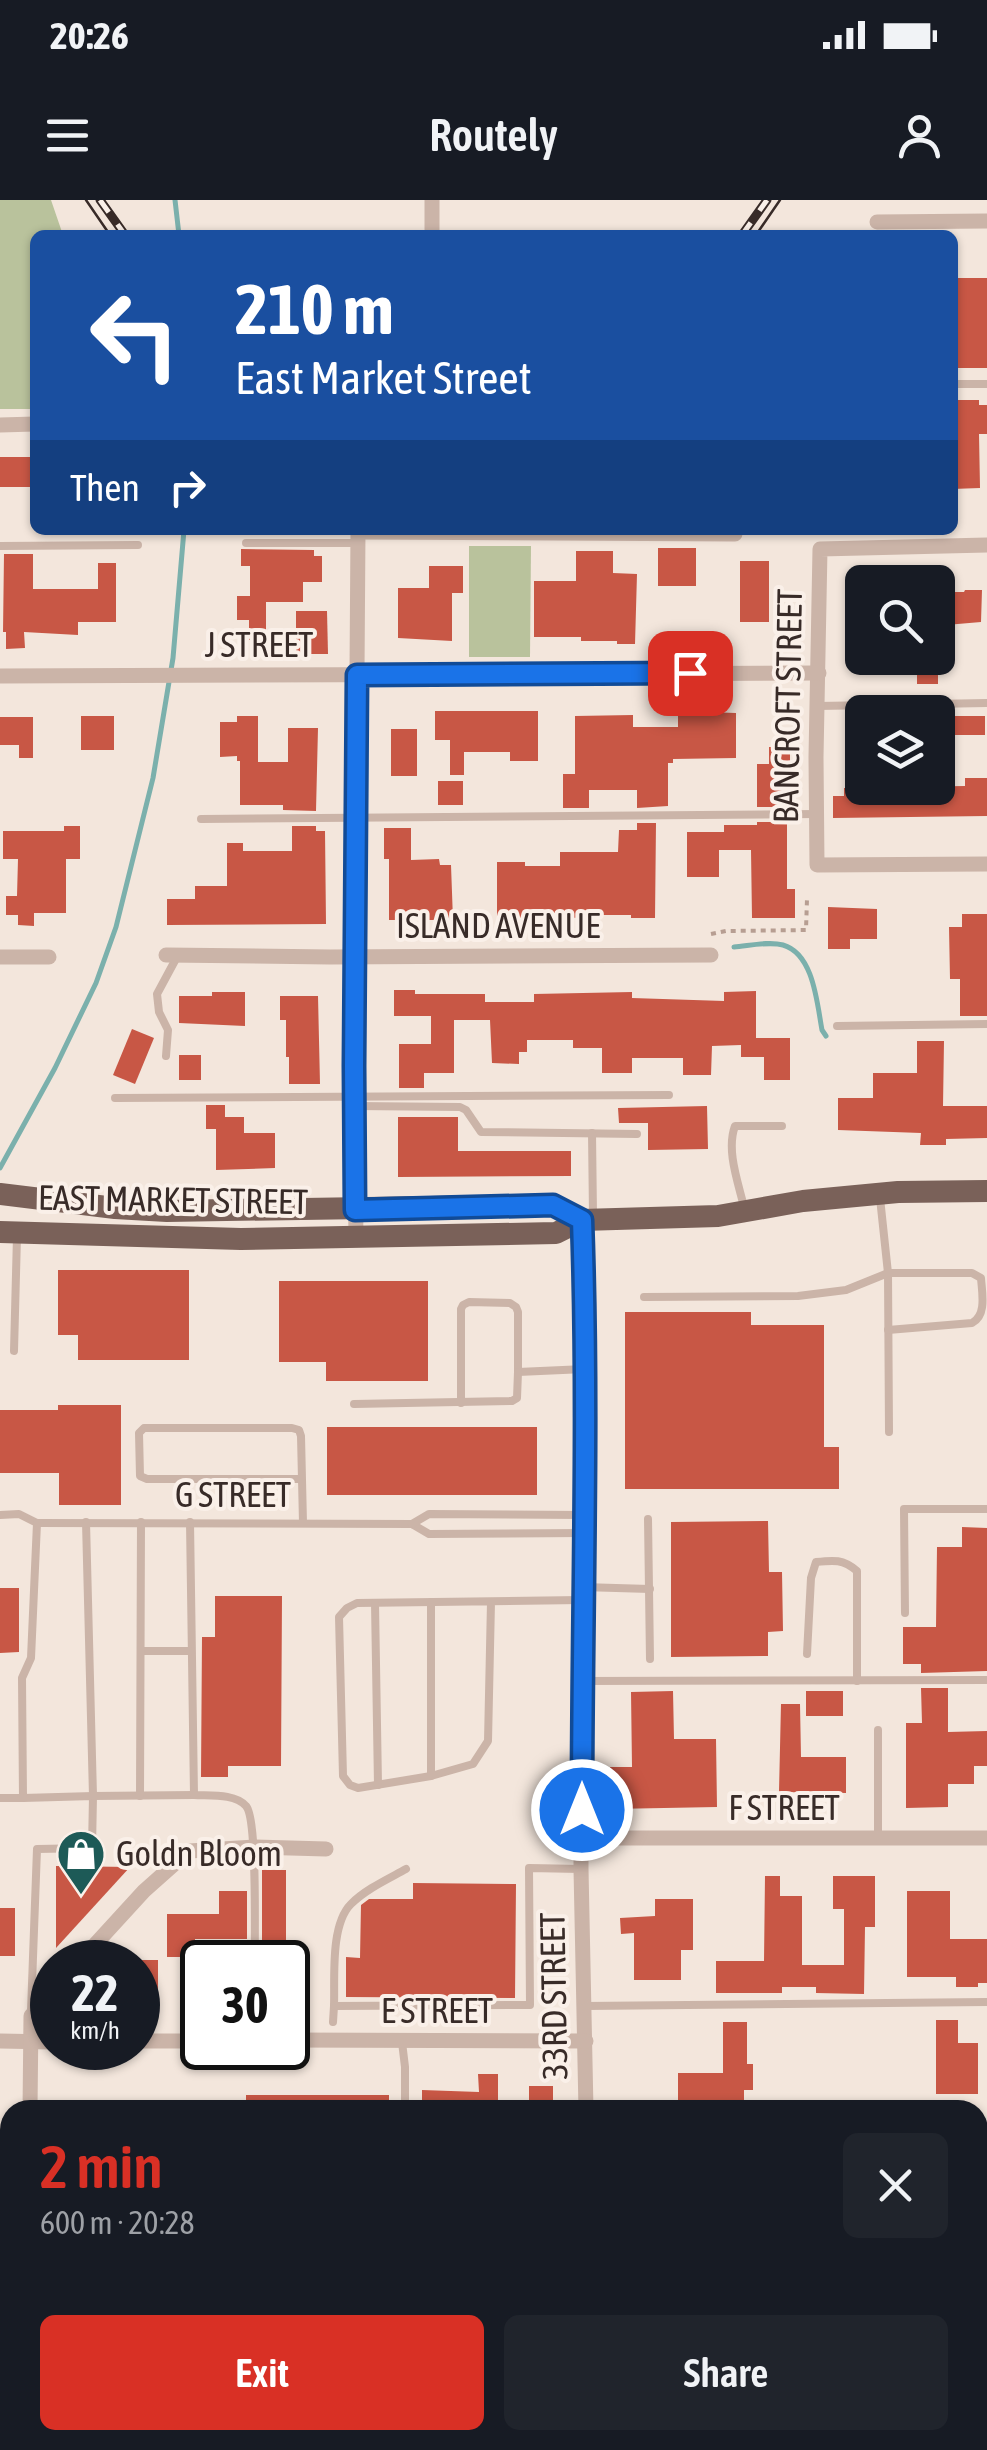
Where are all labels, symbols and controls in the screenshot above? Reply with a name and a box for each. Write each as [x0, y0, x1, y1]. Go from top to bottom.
text: 20:26 [50, 14, 129, 57]
icon: menu [40, 108, 95, 163]
icon: person [892, 108, 947, 163]
text: Routely [429, 109, 558, 161]
text: 210 m [235, 269, 394, 349]
icon: left [70, 270, 200, 400]
text: East Market Street [235, 352, 532, 404]
icon: right [160, 460, 215, 515]
text: Then [70, 466, 140, 509]
map controls [845, 565, 955, 805]
button: search [845, 565, 955, 675]
street label: BANCROFT STREET [765, 588, 809, 824]
street label: J STREET [205, 624, 313, 664]
pin [648, 631, 733, 716]
icon: arrive [663, 646, 718, 701]
button: layers [845, 695, 955, 805]
street label: ISLAND AVENUE [396, 905, 600, 945]
street label: EAST MARKET STREET [38, 1177, 308, 1221]
street label: G STREET [175, 1474, 291, 1514]
position arrow [530, 1758, 634, 1862]
street label: F STREET [728, 1787, 840, 1827]
shop icon: Goldn Bloom [55, 1828, 107, 1896]
place label: Goldn Bloom [116, 1833, 282, 1873]
street label: 33RD STREET [532, 1912, 574, 2080]
speed limit sign: 30 [180, 1940, 310, 2070]
text: 22 [71, 1964, 118, 2022]
street label: E STREET [381, 1990, 493, 2030]
text: km/h [70, 2016, 120, 2044]
text: 2 min [40, 2132, 163, 2201]
button: close [843, 2133, 948, 2238]
text: 600 m · 20:28 [40, 2204, 195, 2241]
button: Exit [40, 2315, 484, 2430]
button: Share [504, 2315, 948, 2430]

